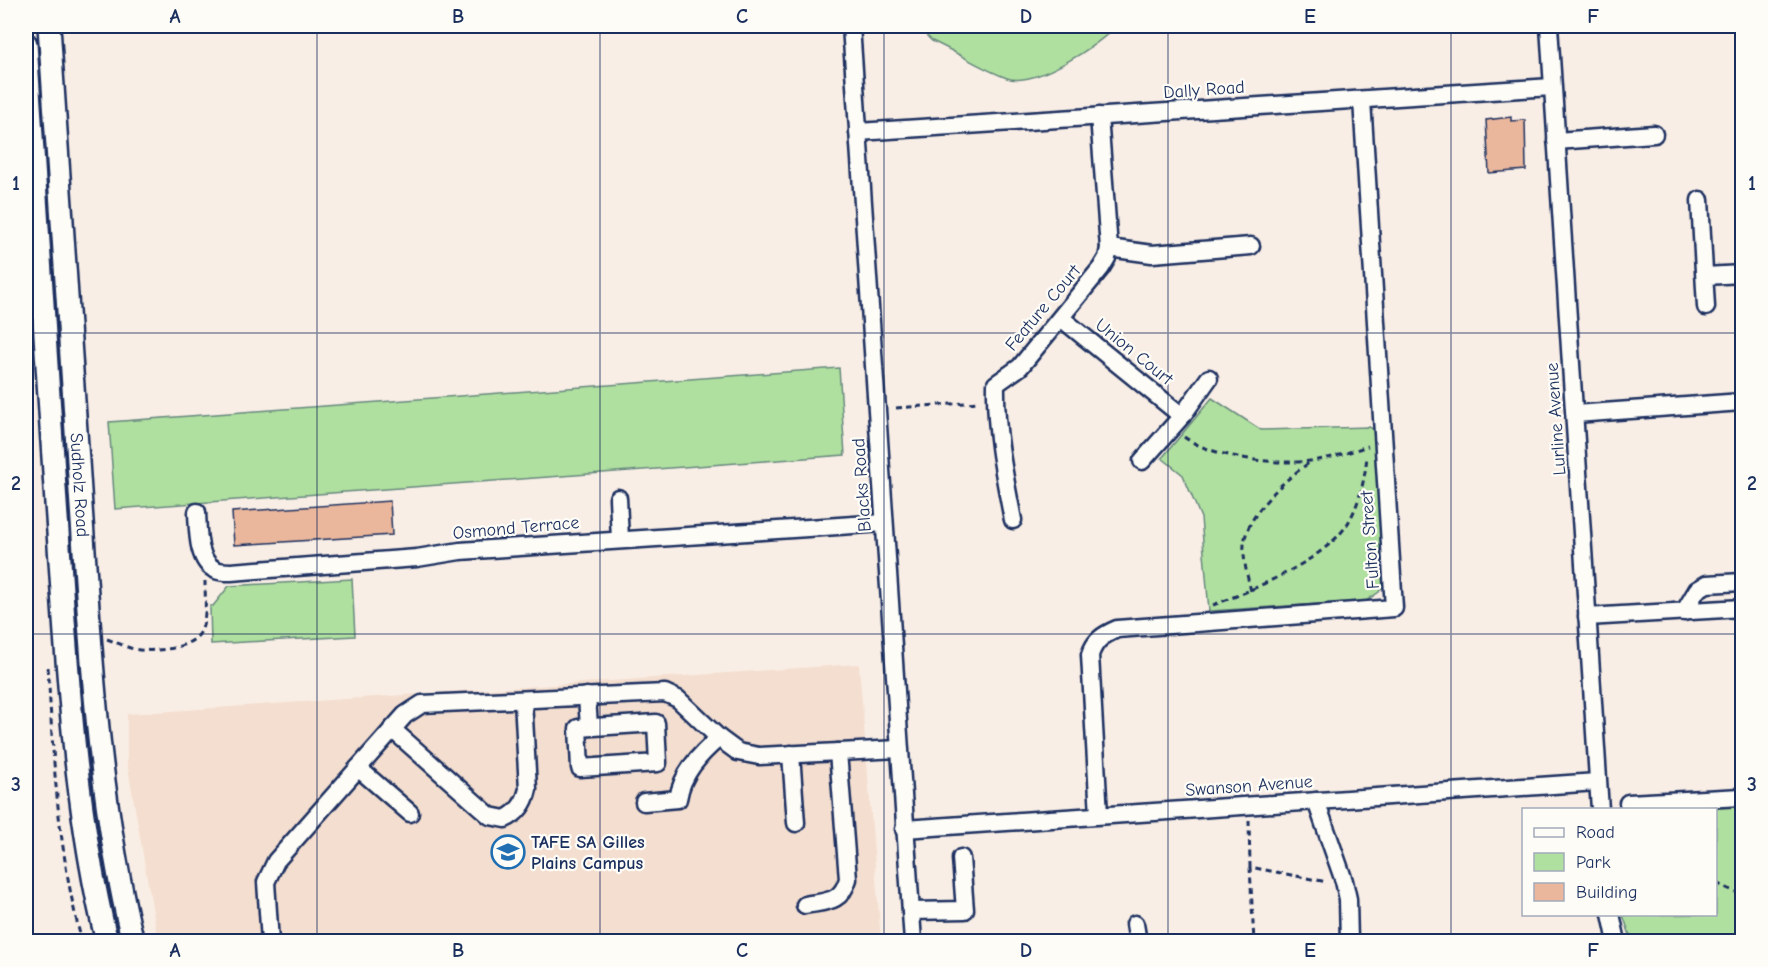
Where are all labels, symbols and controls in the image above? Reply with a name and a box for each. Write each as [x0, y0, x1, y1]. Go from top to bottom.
text: A [169, 5, 181, 28]
text: B [452, 5, 464, 28]
text: C [736, 5, 748, 28]
text: D [1020, 5, 1032, 28]
text: E [1304, 5, 1316, 28]
text: F [1587, 5, 1599, 28]
street label: Dally Road [1163, 77, 1245, 103]
text: 1 [12, 172, 20, 195]
text: 1 [1748, 172, 1756, 195]
street label: Feature Court [1001, 260, 1086, 355]
street label: Union Court [1091, 314, 1178, 390]
street label: Lurline Avenue [1542, 362, 1570, 476]
street label: Sudholz Road [66, 432, 94, 538]
street label: Blacks Road [848, 437, 876, 533]
text: 2 [11, 472, 21, 495]
text: 2 [1747, 472, 1757, 495]
street label: Fulton Street [1356, 489, 1384, 590]
street label: Osmond Terrace [452, 512, 580, 544]
street label: Swanson Avenue [1185, 771, 1313, 801]
text: 3 [11, 773, 21, 796]
text: 3 [1747, 773, 1757, 796]
legend [1522, 808, 1717, 916]
text: Road [1576, 822, 1615, 843]
place label: TAFE SA Gilles Plains Campus [531, 832, 645, 874]
school or university icon: TAFE SA Gilles Plains Campus [490, 834, 526, 870]
text: Park [1576, 852, 1611, 873]
text: Building [1576, 882, 1638, 903]
text: A [169, 939, 181, 962]
text: B [452, 939, 464, 962]
text: C [736, 939, 748, 962]
text: D [1020, 939, 1032, 962]
text: E [1304, 939, 1316, 962]
text: F [1587, 939, 1599, 962]

